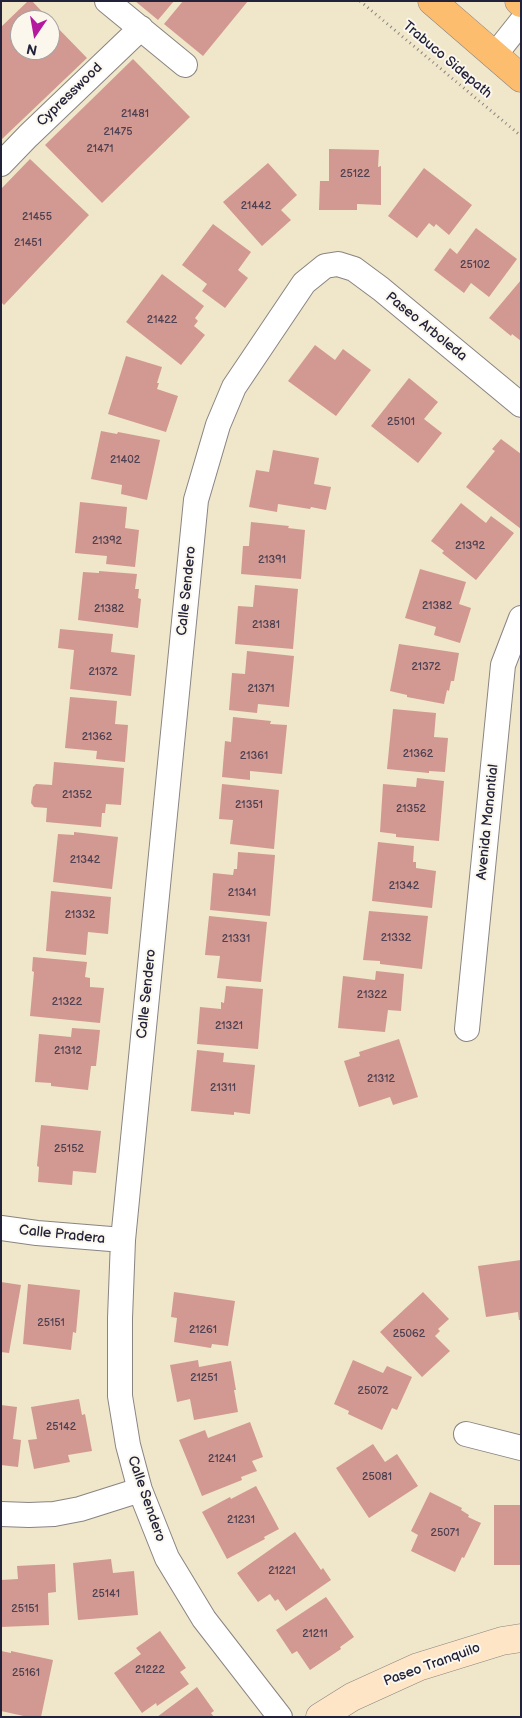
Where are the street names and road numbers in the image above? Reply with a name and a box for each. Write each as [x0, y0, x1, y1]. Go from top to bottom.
street label: Trabuco Sidepath [399, 18, 495, 102]
street label: Cypresswood [34, 60, 106, 130]
street label: Paseo Arboleda [382, 289, 470, 365]
street label: Calle Sendero [174, 545, 200, 637]
street label: Avenida Manantial [474, 763, 502, 881]
street label: Calle Sendero [134, 948, 160, 1040]
street label: Calle Pradera [18, 1222, 106, 1248]
street label: Calle Sendero [123, 1454, 169, 1544]
street label: Paseo Tranquilo [381, 1640, 483, 1690]

